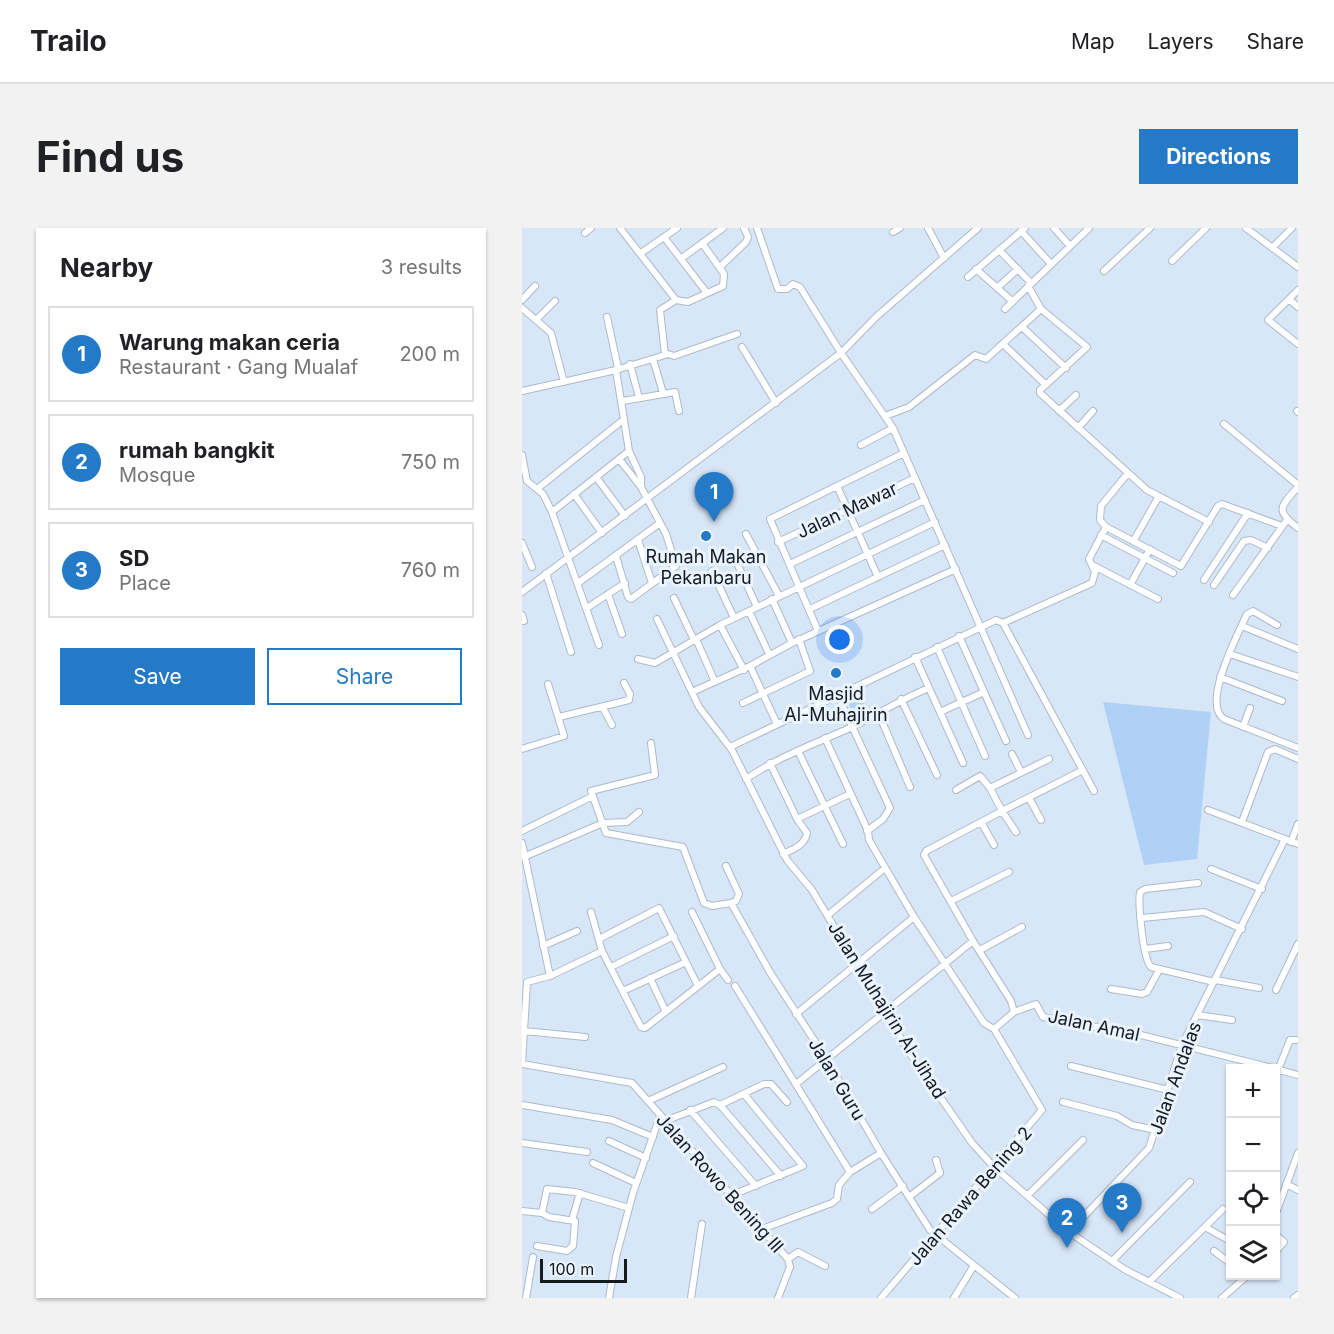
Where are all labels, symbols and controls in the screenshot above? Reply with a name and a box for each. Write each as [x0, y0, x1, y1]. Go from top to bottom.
text: Trailo [30, 24, 107, 58]
text: Map [1071, 29, 1115, 54]
text: Layers [1148, 29, 1214, 54]
text: Share [1247, 29, 1304, 54]
button: Directions [1139, 129, 1298, 184]
text: Find us [36, 131, 184, 182]
text: Nearby [60, 252, 153, 283]
text: 3 results [381, 255, 462, 279]
text: Warung makan ceria [119, 329, 340, 355]
text: 1 [77, 342, 86, 366]
text: 200 m [399, 342, 460, 366]
text: Restaurant · Gang Mualaf [119, 355, 358, 379]
text: rumah bangkit [119, 437, 275, 463]
text: 2 [75, 450, 88, 474]
text: 750 m [401, 450, 460, 474]
text: Mosque [119, 463, 195, 487]
pin: 1 [694, 472, 734, 522]
street label: Jalan Mawar [793, 477, 901, 542]
marker: Rumah Makan Pekanbaru [699, 529, 713, 543]
text: SD [119, 545, 149, 571]
place label: Rumah Makan Pekanbaru [646, 546, 766, 588]
text: 3 [75, 558, 88, 582]
text: 760 m [401, 558, 460, 582]
text: Place [119, 571, 171, 595]
your location [825, 625, 854, 654]
button: Save [60, 648, 255, 705]
button: Share [267, 648, 462, 705]
marker: Masjid Al-Muhajirin [829, 666, 843, 680]
place label: Masjid Al-Muhajirin [784, 683, 888, 725]
street label: Jalan Muhajirin Al-Jihad [824, 918, 950, 1102]
street label: Jalan Amal [1046, 1005, 1142, 1045]
street label: Jalan Andalas [1145, 1019, 1205, 1137]
street label: Jalan Guru [804, 1034, 870, 1124]
map controls [1226, 1064, 1280, 1280]
button: + [1226, 1064, 1280, 1118]
street label: Jalan Rowo Bening lll [652, 1109, 788, 1257]
button: − [1226, 1118, 1280, 1172]
street label: Jalan Rawa Bening 2 [904, 1122, 1036, 1270]
button: locate [1226, 1172, 1280, 1226]
pin: 3 [1102, 1184, 1142, 1233]
pin: 2 [1048, 1198, 1086, 1248]
button: layers [1226, 1226, 1280, 1280]
scale bar [540, 1256, 627, 1284]
text: 100 m [549, 1259, 594, 1279]

